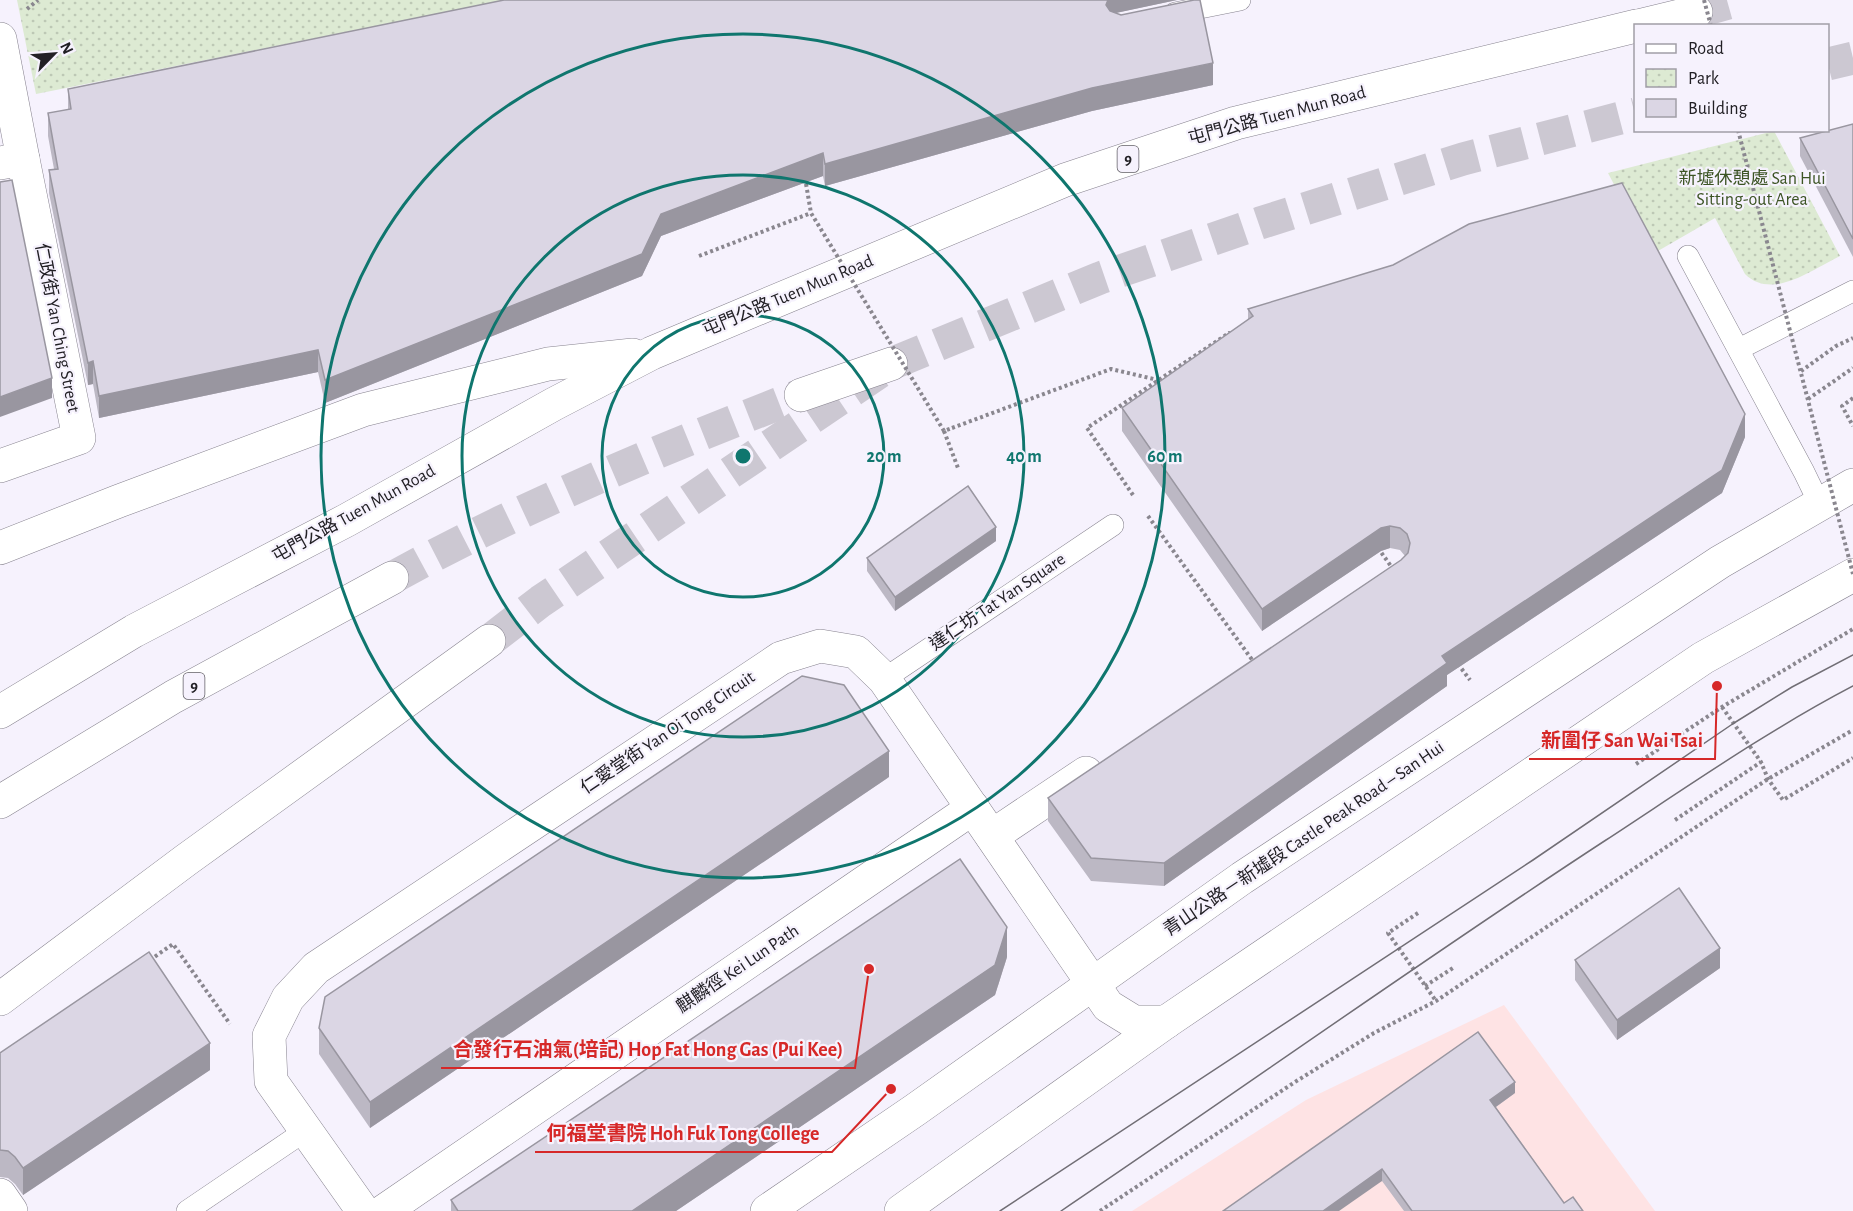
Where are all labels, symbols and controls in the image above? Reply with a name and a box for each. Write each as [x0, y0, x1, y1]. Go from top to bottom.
north arrow [24, 24, 84, 84]
legend [1634, 24, 1829, 132]
text: N [57, 40, 76, 57]
text: Road [1688, 40, 1724, 58]
text: Park [1688, 70, 1720, 88]
street label: 屯門公路 Tuen Mun Road [1186, 82, 1368, 148]
text: Building [1688, 100, 1748, 118]
road number: 9 [1118, 146, 1138, 172]
park label: 新墟休憩處 San Hui Sitting-out Area [1678, 168, 1826, 209]
street label: 仁政街 Yan Ching Street [32, 241, 84, 414]
street label: 屯門公路 Tuen Mun Road [699, 250, 876, 340]
centre of rings [733, 446, 753, 466]
text: 20 m [866, 448, 902, 466]
text: 40 m [1006, 448, 1042, 466]
text: 60 m [1147, 448, 1183, 466]
street label: 屯門公路 Tuen Mun Road [269, 460, 438, 566]
street label: 達仁坊 Tat Yan Square [926, 548, 1069, 654]
street label: 仁愛堂街 Yan Oi Tong Circuit [577, 666, 758, 798]
road number: 9 [184, 673, 204, 699]
callout: 新圍仔 San Wai Tsai [1529, 721, 1715, 759]
text: 新圍仔 San Wai Tsai [1541, 729, 1703, 751]
street label: 青山公路－新墟段 Castle Peak Road – San Hui [1160, 737, 1447, 940]
street label: 麒麟徑 Kei Lun Path [673, 920, 802, 1016]
callout: 合發行石油氣(培記) Hop Fat Hong Gas (Pui Kee) [441, 1030, 855, 1068]
text: 合發行石油氣(培記) Hop Fat Hong Gas (Pui Kee) [453, 1038, 843, 1060]
callout: 何福堂書院 Hoh Fuk Tong College [535, 1114, 832, 1152]
text: 何福堂書院 Hoh Fuk Tong College [546, 1122, 820, 1144]

